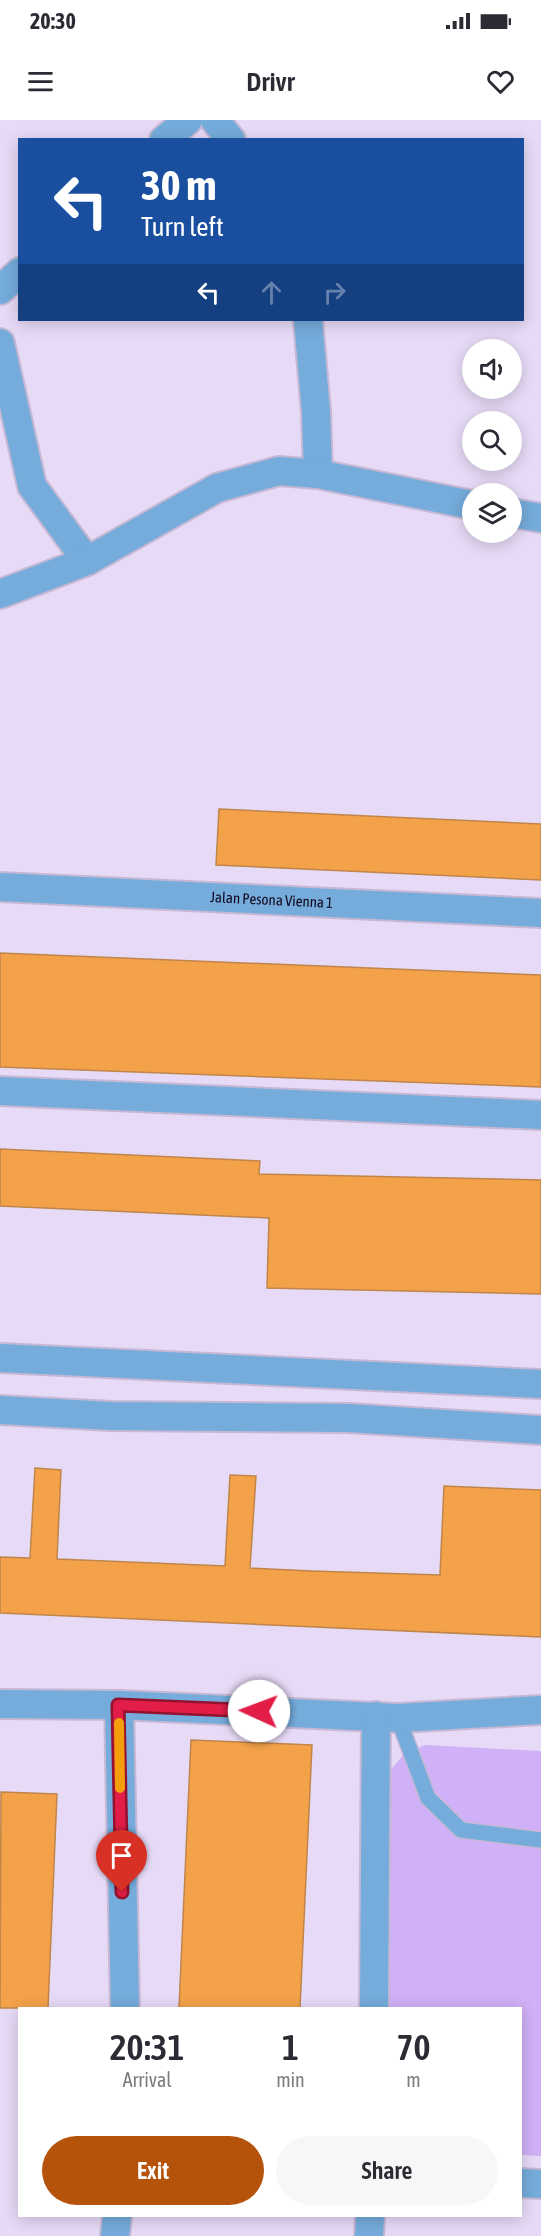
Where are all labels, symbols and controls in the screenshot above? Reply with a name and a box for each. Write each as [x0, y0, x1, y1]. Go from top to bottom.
text: 20:30 [30, 8, 76, 34]
icon: menu [24, 65, 57, 98]
icon: heart [484, 65, 517, 98]
text: Drivr [246, 66, 295, 97]
text: 30 m [141, 161, 216, 209]
icon: left [42, 162, 120, 240]
text: Turn left [141, 211, 224, 242]
icon: left [192, 276, 225, 309]
icon: ahead [255, 276, 288, 309]
icon: right [318, 276, 351, 309]
map controls [462, 339, 522, 543]
button: sound [462, 339, 522, 399]
button: search [462, 411, 522, 471]
button: layers [462, 483, 522, 543]
street label: Jalan Pesona Vienna 1 [210, 888, 334, 911]
position arrow [227, 1679, 291, 1743]
pin [96, 1830, 147, 1892]
icon: arrive [105, 1839, 138, 1872]
text: 20:31 [110, 2026, 184, 2068]
text: 1 [282, 2026, 299, 2068]
text: 70 [396, 2026, 430, 2068]
text: Arrival [123, 2068, 171, 2091]
text: min [276, 2068, 305, 2091]
text: m [406, 2068, 421, 2091]
button: Exit [42, 2136, 264, 2205]
button: Share [276, 2136, 498, 2205]

